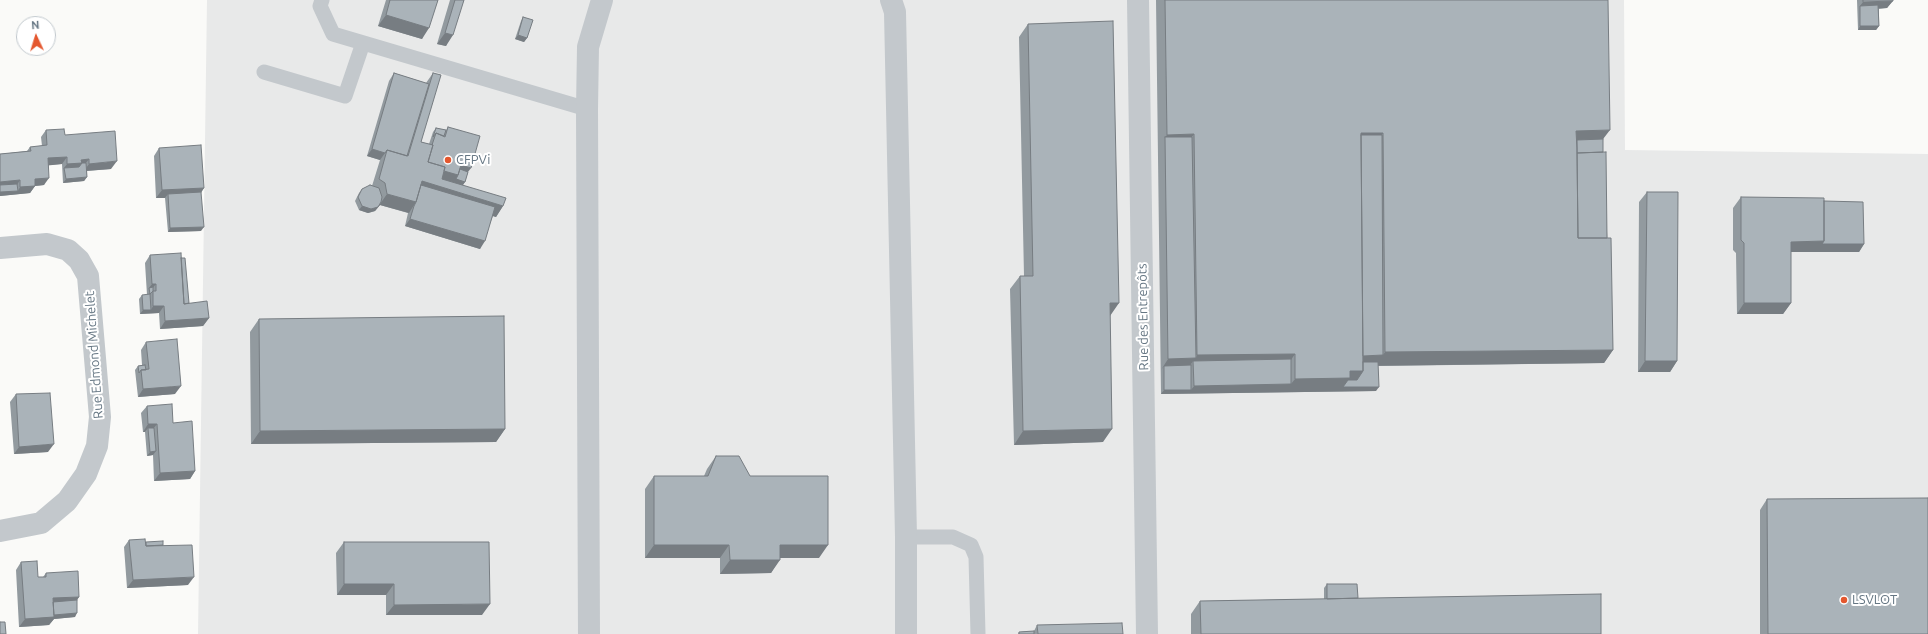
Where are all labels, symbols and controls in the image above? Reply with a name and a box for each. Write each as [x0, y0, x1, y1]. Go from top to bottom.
north arrow [16, 16, 56, 56]
text: N [31, 19, 40, 31]
place label: CFPVi [456, 152, 490, 168]
marker: CFPVi [443, 155, 453, 165]
street label: Rue des Entrepôts [1134, 263, 1152, 371]
street label: Rue Edmond Michelet [82, 291, 106, 419]
place label: LSVLOT [1852, 592, 1897, 608]
marker: LSVLOT [1839, 595, 1849, 605]

